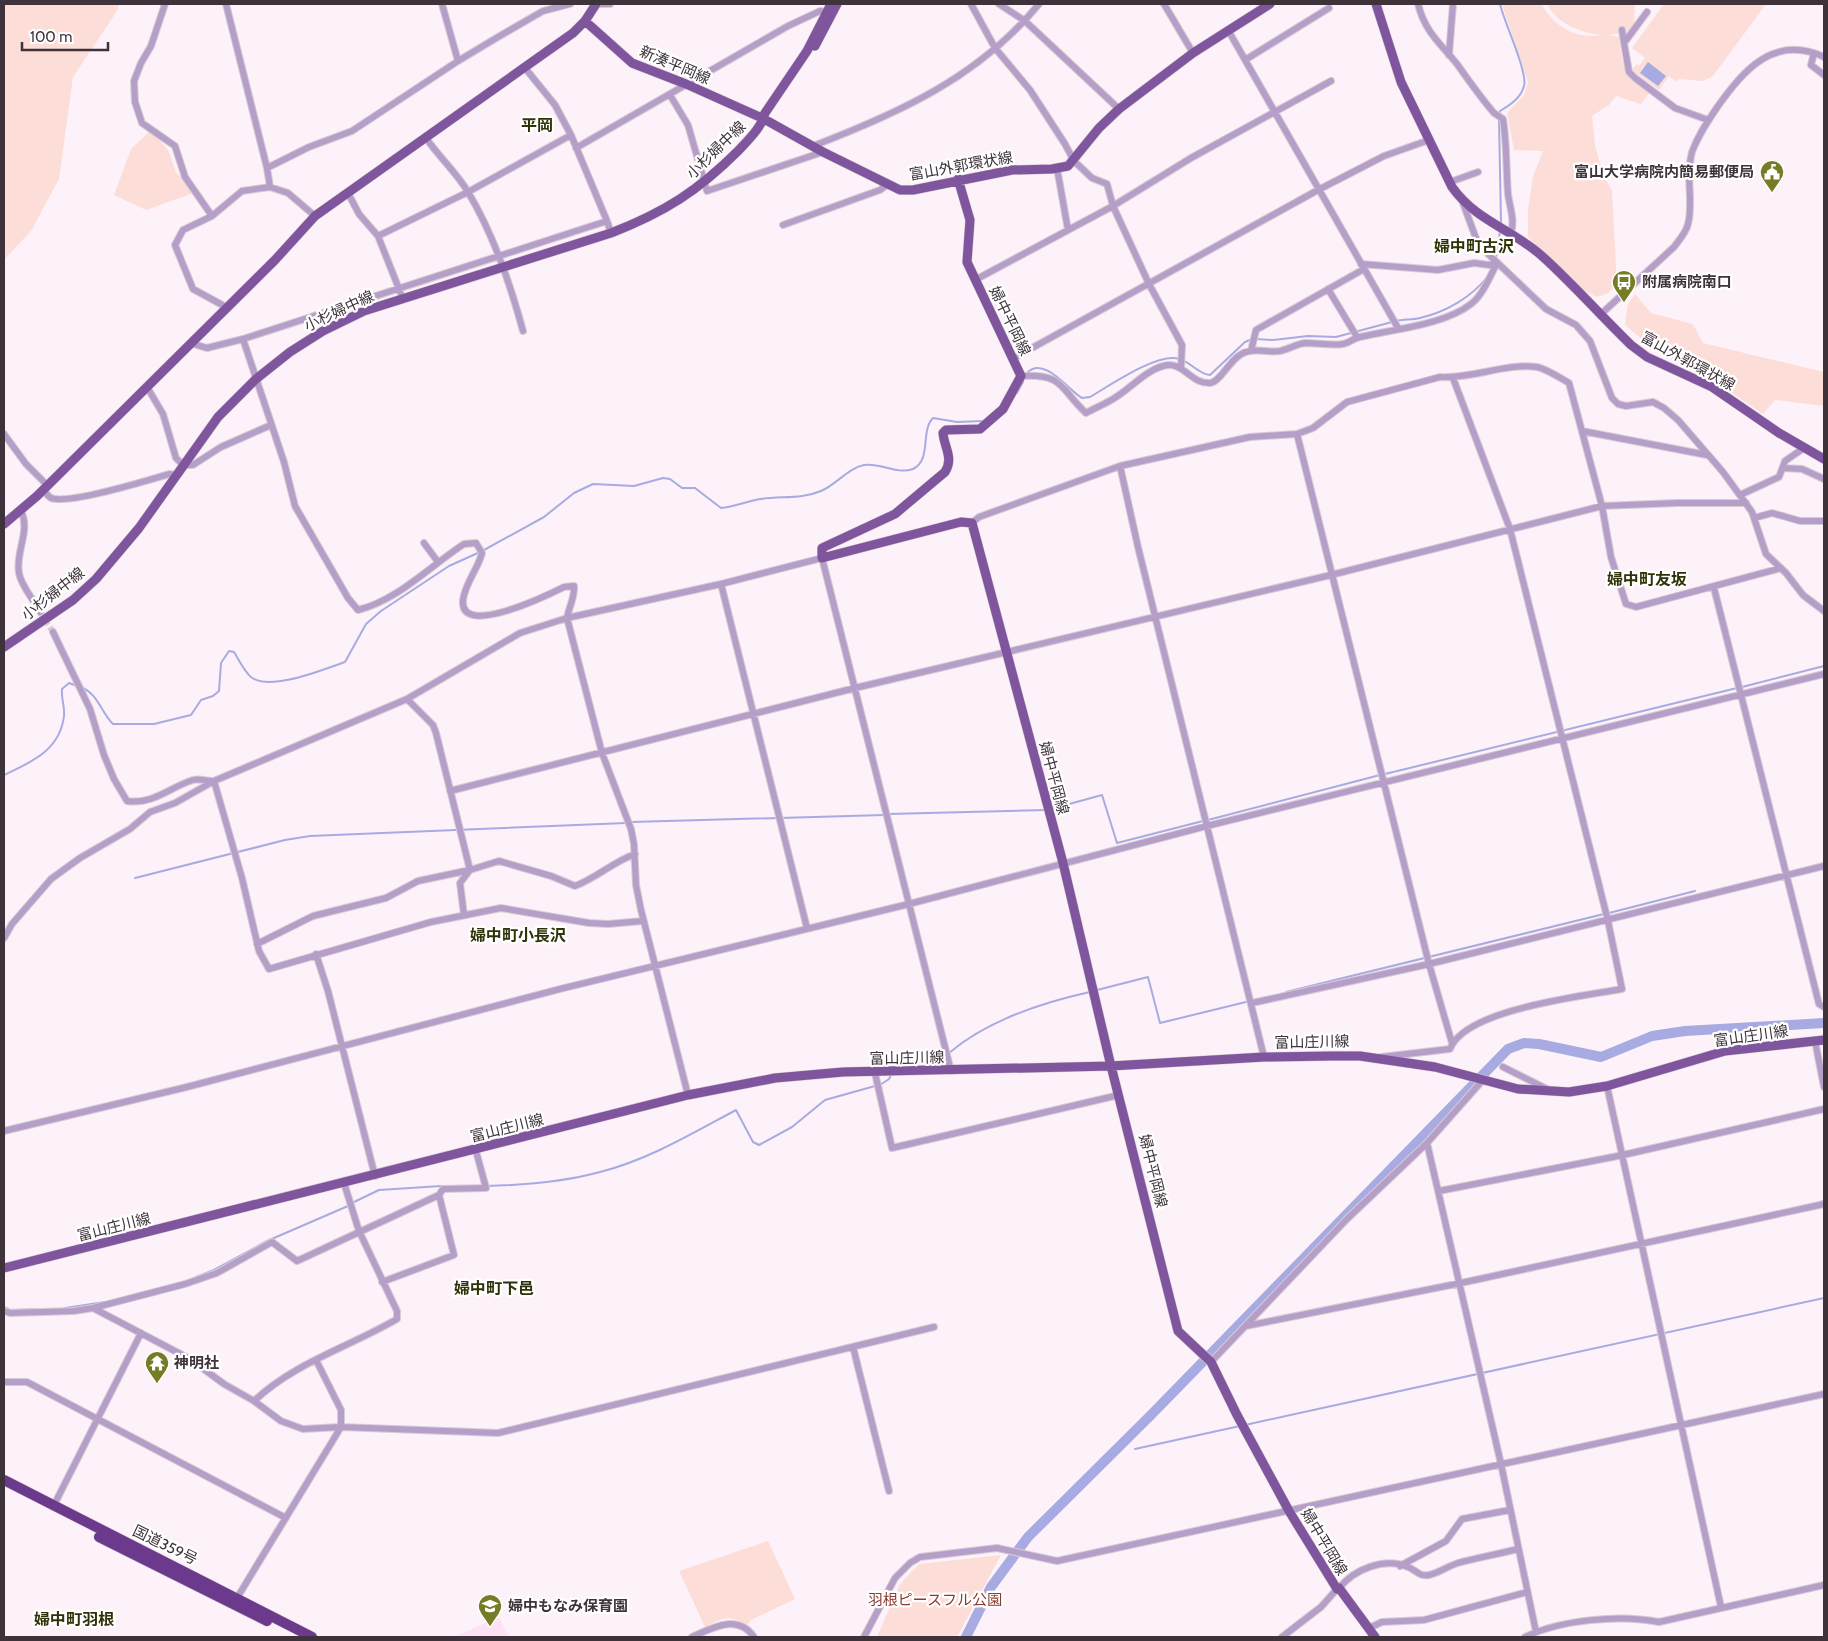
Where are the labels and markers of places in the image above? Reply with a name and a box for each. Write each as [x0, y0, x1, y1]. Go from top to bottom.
public building icon: 富山大学病院内簡易郵便局 [1759, 159, 1785, 193]
place label: 富山大学病院内簡易郵便局 [1574, 163, 1754, 181]
bus stop icon: 附属病院南口 [1611, 269, 1637, 303]
place label: 附属病院南口 [1642, 273, 1732, 291]
temple icon: 神明社 [144, 1350, 170, 1384]
place label: 神明社 [173, 1354, 219, 1372]
school or university icon: 婦中もなみ保育園 [477, 1593, 503, 1627]
place label: 婦中もなみ保育園 [508, 1597, 628, 1615]

